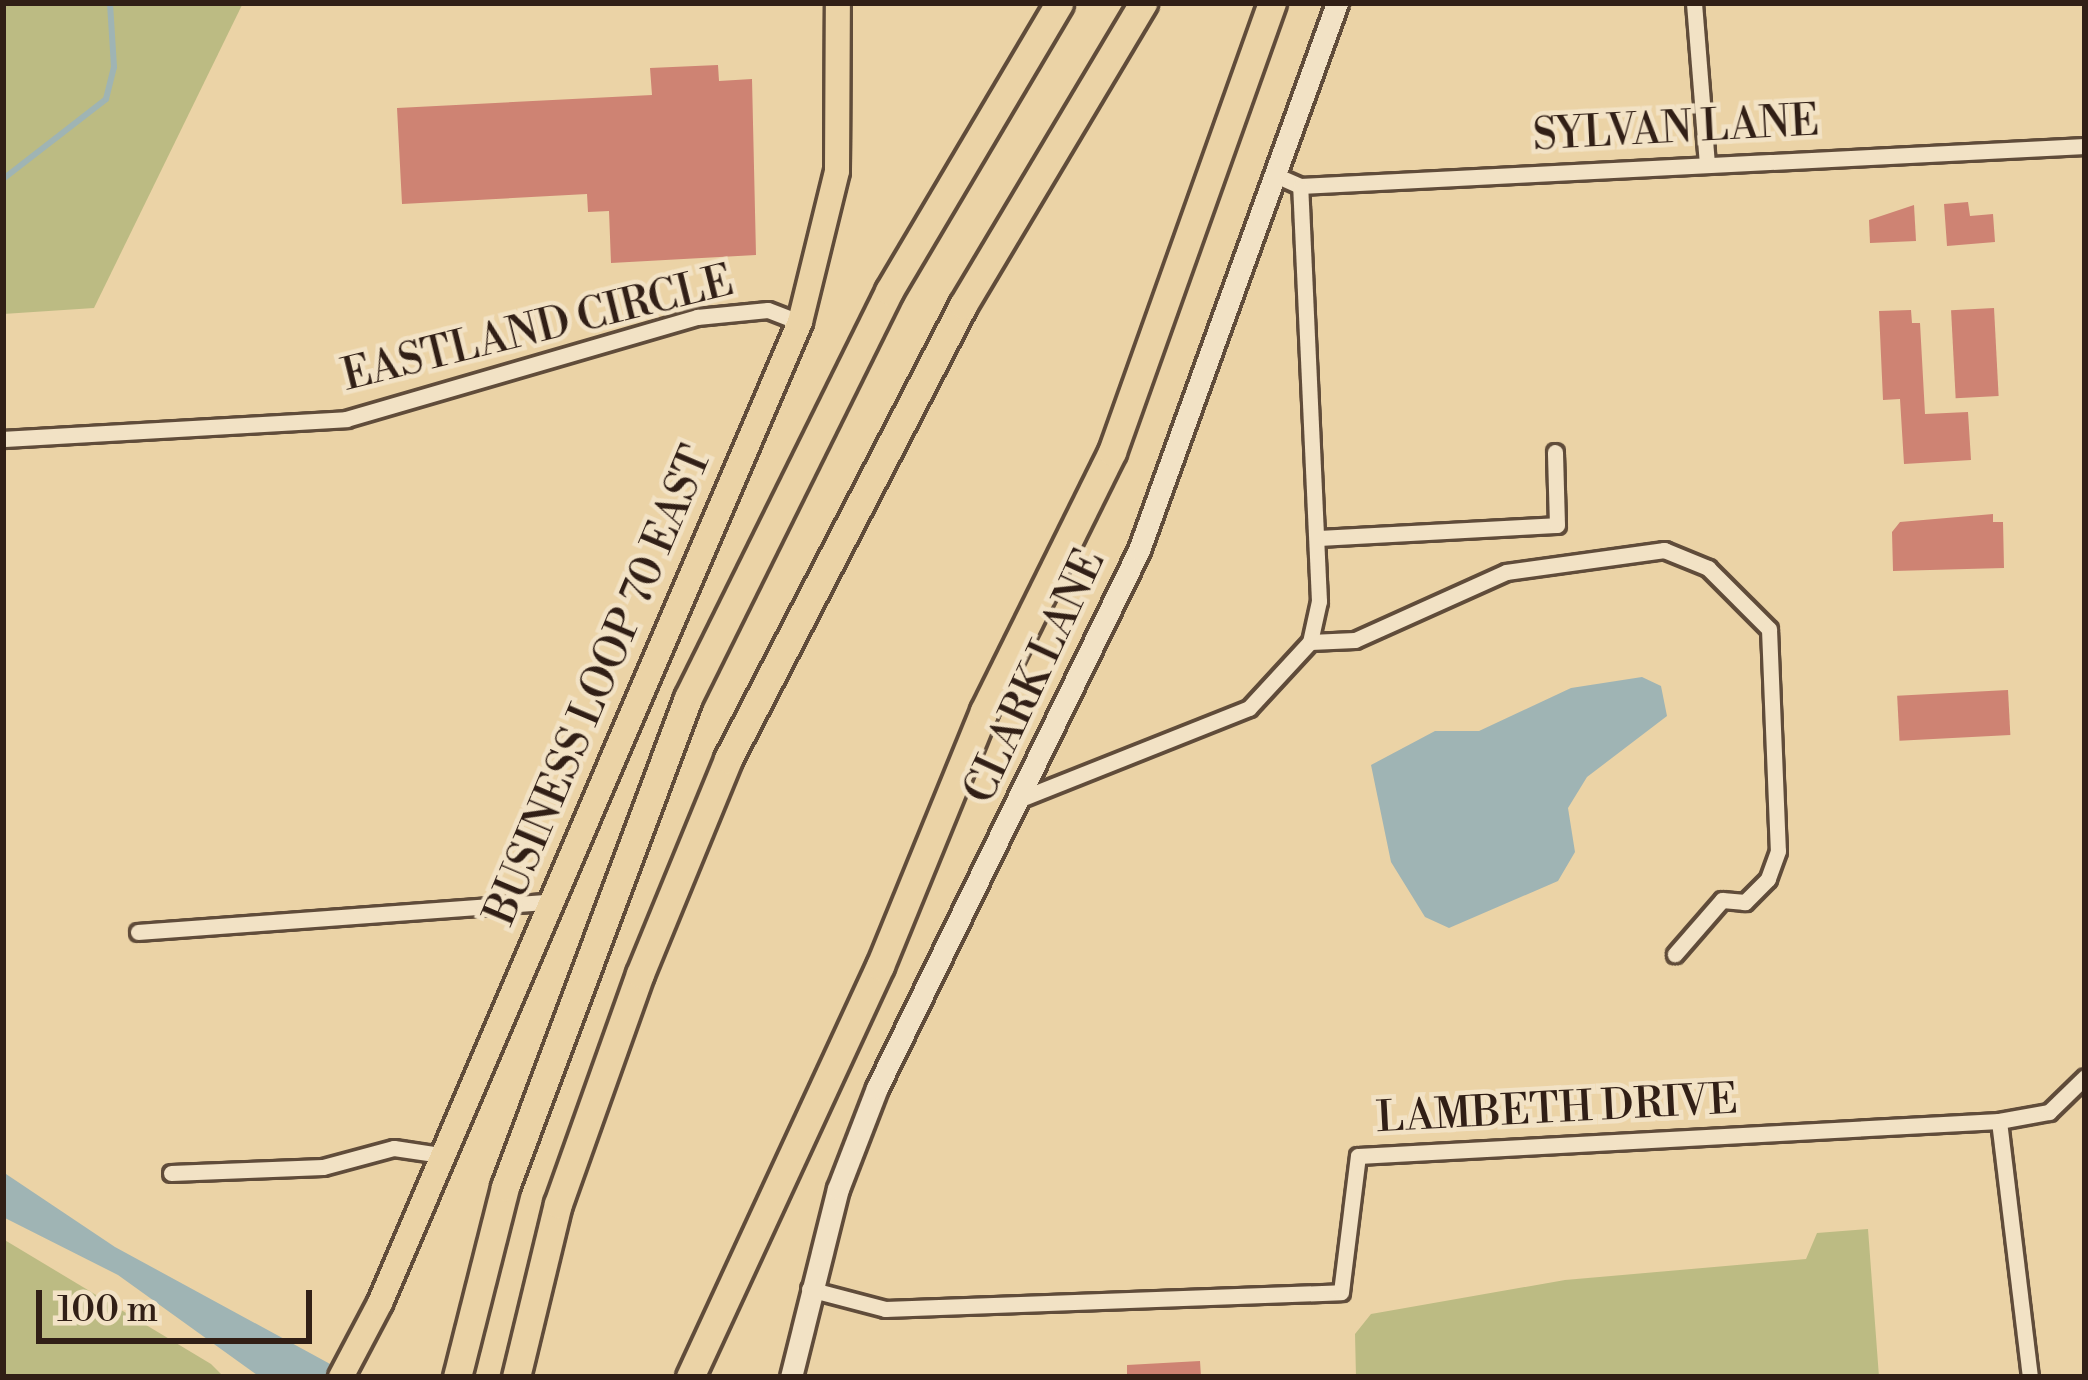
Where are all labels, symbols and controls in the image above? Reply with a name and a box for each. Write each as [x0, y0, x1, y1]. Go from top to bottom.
street label: SYLVAN LANE [1532, 97, 1820, 163]
street label: EASTLAND CIRCLE [338, 257, 738, 403]
street label: BUSINESS LOOP 70 EAST [476, 439, 724, 933]
street label: CLARK LANE [955, 542, 1117, 812]
street label: LAMBETH DRIVE [1375, 1075, 1739, 1145]
scale bar [42, 1266, 318, 1340]
text: 100 m [57, 1288, 158, 1333]

